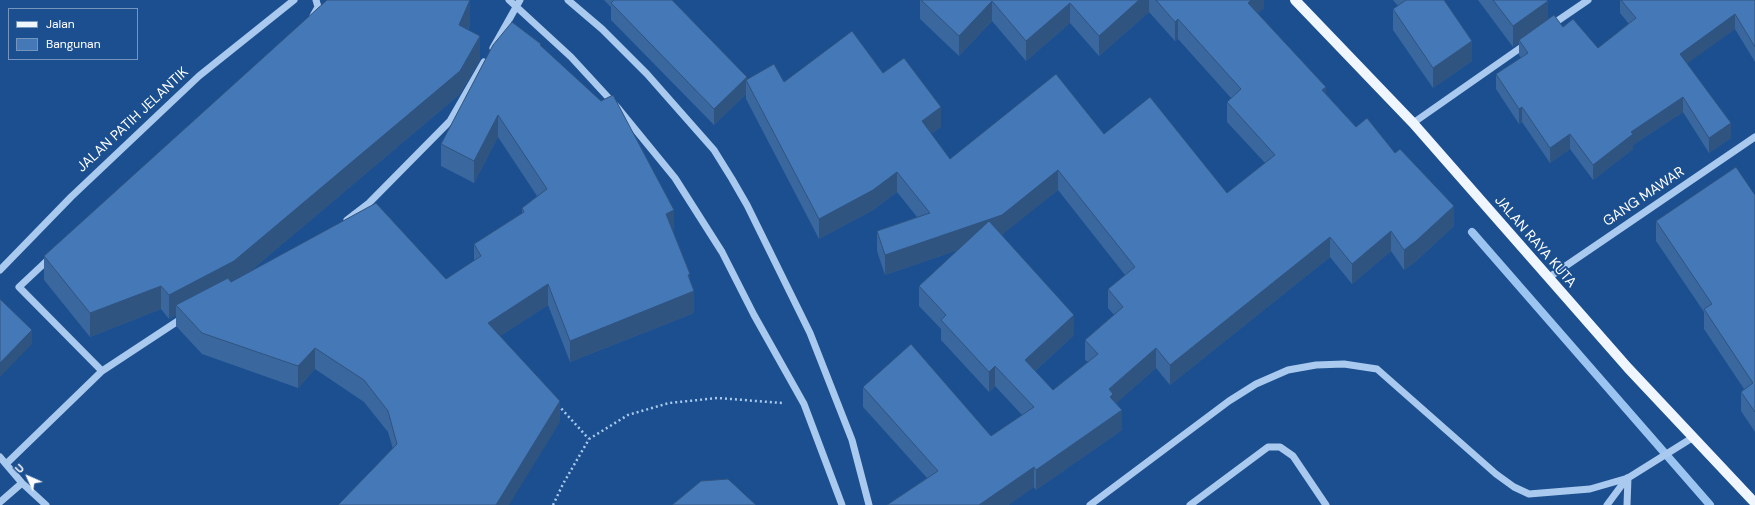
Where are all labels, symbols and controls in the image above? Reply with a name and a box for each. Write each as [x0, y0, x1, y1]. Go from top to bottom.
legend [8, 8, 138, 60]
text: Jalan [46, 16, 75, 32]
text: Bangunan [46, 36, 101, 52]
street label: JALAN PATIH JELANTIK [74, 64, 192, 176]
street label: GANG MAWAR [1600, 164, 1688, 230]
street label: JALAN RAYA KUTA [1491, 193, 1579, 291]
north arrow [8, 457, 48, 497]
text: U [12, 461, 27, 476]

